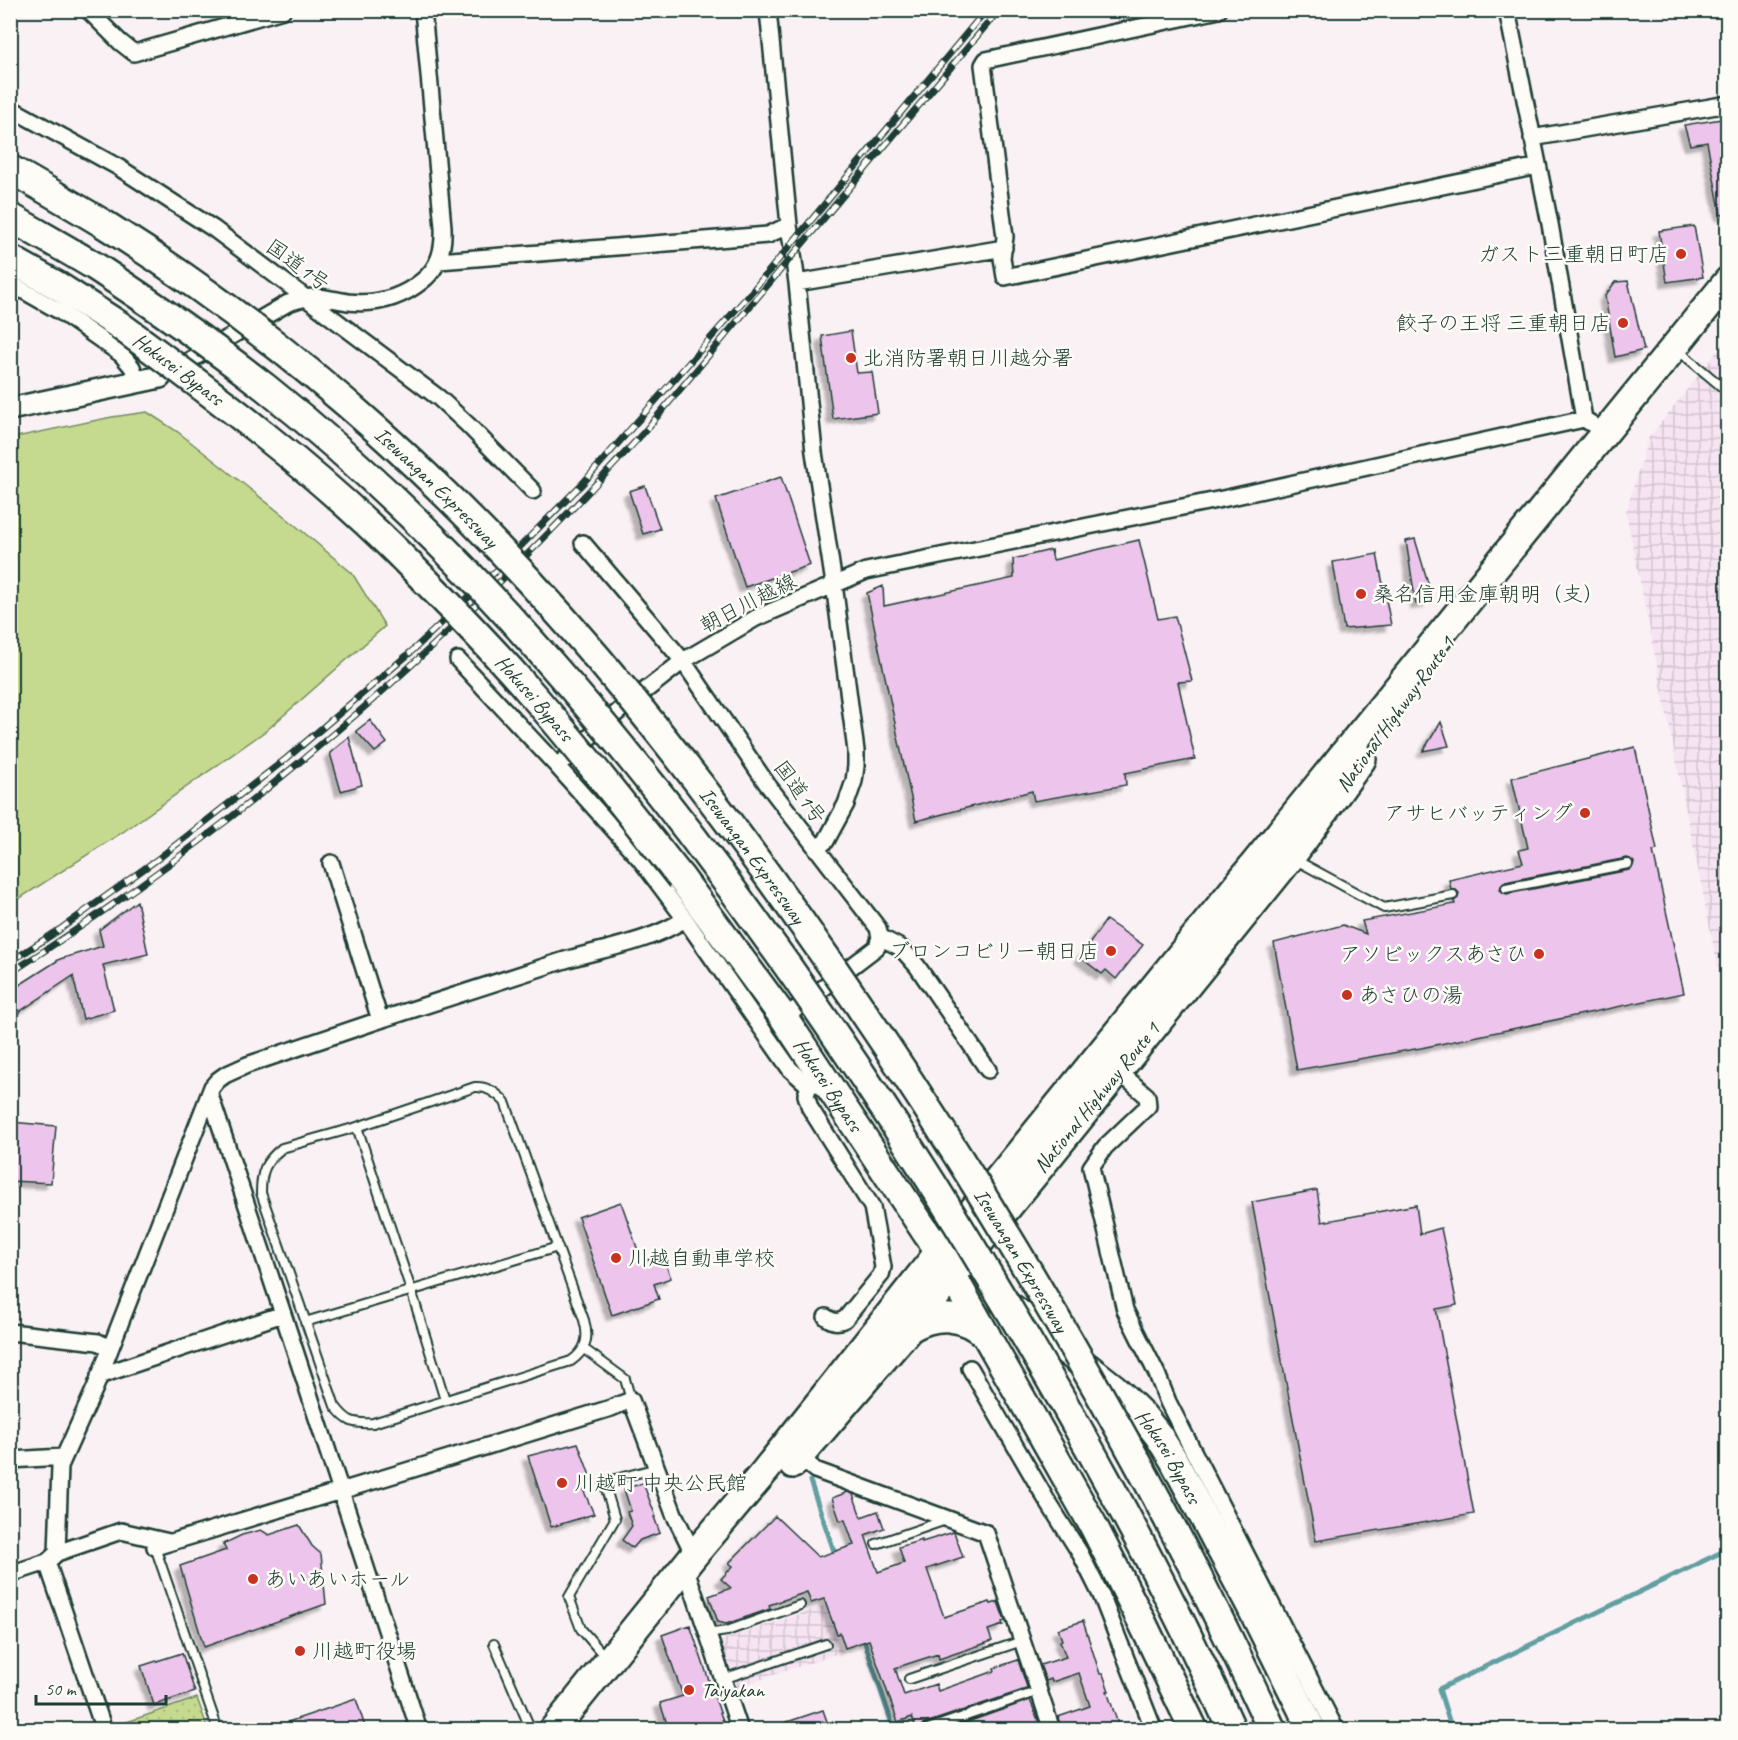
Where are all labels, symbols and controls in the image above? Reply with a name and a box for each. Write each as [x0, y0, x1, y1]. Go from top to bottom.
street label: 国道1号 [261, 233, 335, 297]
place label: ガスト三重朝日町店 [1478, 241, 1669, 267]
marker: ガスト三重朝日町店 [1674, 247, 1688, 261]
place label: 餃子の王将 三重朝日店 [1396, 310, 1611, 336]
marker: 餃子の王将 三重朝日店 [1616, 316, 1630, 330]
street label: Hokusei Bypass [128, 327, 230, 413]
place label: 北消防署朝日川越分署 [863, 345, 1073, 371]
marker: 北消防署朝日川越分署 [844, 351, 858, 365]
street label: Isewangan Expressway [369, 421, 506, 555]
street label: 朝日川越線 [695, 568, 801, 638]
place label: 桑名信用金庫朝明（支） [1373, 581, 1604, 607]
marker: 桑名信用金庫朝明（支） [1354, 587, 1368, 601]
street label: National Highway Route 1 [1330, 630, 1461, 797]
street label: Hokusei Bypass [490, 649, 581, 748]
street label: 国道1号 [768, 755, 832, 829]
street label: Isewangan Expressway [694, 782, 812, 930]
place label: アサヒバッティング [1384, 800, 1573, 826]
marker: アサヒバッティング [1578, 806, 1592, 820]
place label: ブロンコビリー朝日店 [889, 938, 1099, 964]
place label: アソビックスあさひ [1340, 941, 1527, 967]
marker: ブロンコビリー朝日店 [1104, 944, 1118, 958]
marker: アソビックスあさひ [1532, 947, 1546, 961]
place label: あさひの湯 [1359, 982, 1463, 1008]
marker: あさひの湯 [1340, 988, 1354, 1002]
street label: National Highway Route 1 [1028, 1016, 1166, 1178]
street label: Hokusei Bypass [788, 1033, 870, 1138]
street label: Isewangan Expressway [968, 1184, 1075, 1338]
place label: 川越自動車学校 [628, 1245, 775, 1271]
marker: 川越自動車学校 [609, 1251, 623, 1265]
street label: Hokusei Bypass [1129, 1404, 1208, 1510]
place label: 川越町 中央公民館 [574, 1470, 747, 1496]
marker: 川越町 中央公民館 [555, 1476, 569, 1490]
place label: あいあいホール [265, 1566, 410, 1592]
marker: あいあいホール [246, 1572, 260, 1586]
place label: 川越町役場 [312, 1638, 417, 1664]
marker: 川越町役場 [293, 1644, 307, 1658]
scale bar [36, 1668, 166, 1706]
place label: Taiyakan [701, 1677, 765, 1703]
text: 50 m [45, 1678, 78, 1700]
marker: Taiyakan [682, 1683, 696, 1697]

